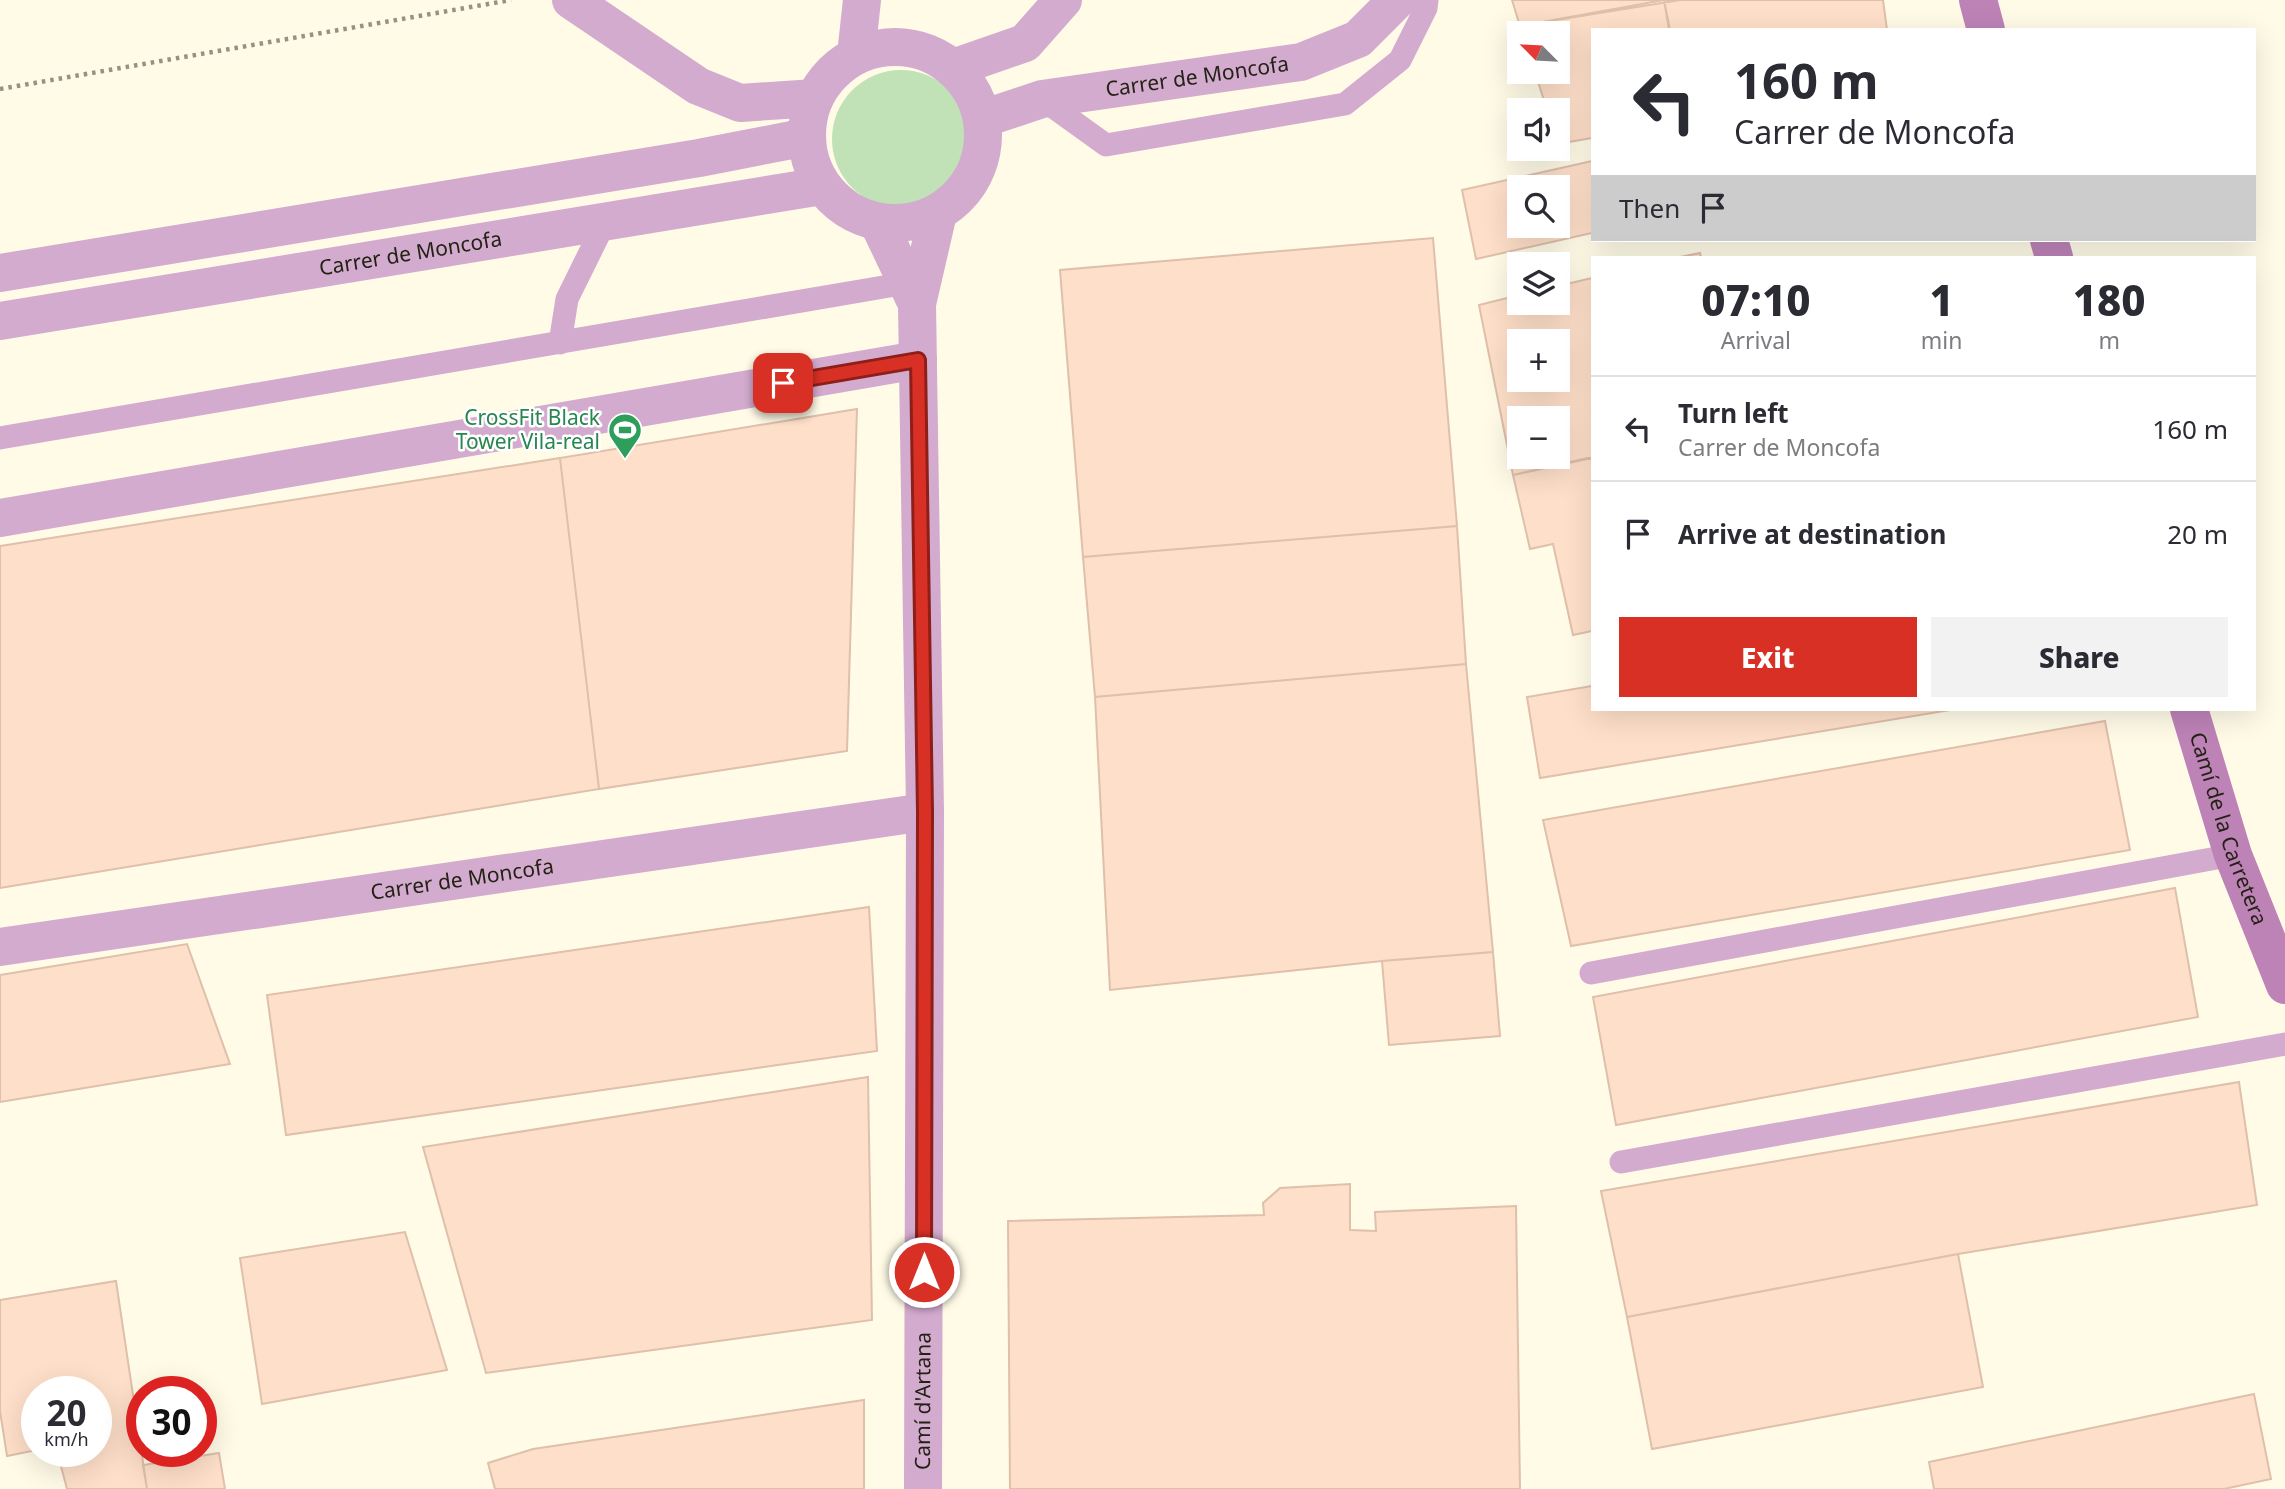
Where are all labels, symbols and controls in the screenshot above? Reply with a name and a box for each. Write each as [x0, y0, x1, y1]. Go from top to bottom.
north arrow [1507, 21, 1570, 84]
map controls [1507, 21, 1570, 469]
text: 160 m [1734, 47, 1879, 113]
street label: Carrer de Moncofa [1104, 49, 1291, 103]
icon: left [1619, 56, 1710, 147]
button: sound [1507, 98, 1570, 161]
text: Carrer de Moncofa [1734, 110, 2015, 153]
button: search [1507, 175, 1570, 238]
icon: arrive [1694, 189, 1732, 227]
text: Then [1619, 190, 1680, 226]
street label: Carrer de Moncofa [317, 224, 504, 281]
button: layers [1507, 252, 1570, 315]
text: 07:10 [1701, 271, 1810, 328]
text: 1 [1929, 271, 1954, 328]
text: 180 [2073, 271, 2146, 328]
text: Arrival [1721, 324, 1791, 356]
text: min [1921, 324, 1962, 356]
text: m [2098, 324, 2120, 356]
button: + [1507, 329, 1570, 392]
pin [753, 353, 813, 413]
icon: arrive [764, 364, 802, 402]
text: Turn left [1678, 395, 1789, 431]
place label: CrossFit Black Tower Vila-real [456, 403, 601, 455]
button: − [1507, 406, 1570, 469]
icon: left [1619, 410, 1657, 448]
sports icon: CrossFit Black Tower Vila-real [606, 411, 644, 460]
text: 160 m [2152, 411, 2228, 447]
text: Carrer de Moncofa [1678, 431, 1880, 463]
icon: arrive [1619, 515, 1657, 553]
text: Arrive at destination [1678, 516, 1947, 552]
text: 20 m [2167, 516, 2228, 552]
button: Exit [1619, 617, 1917, 697]
button: Share [1931, 617, 2228, 697]
street label: Camí de la Carretera [2184, 729, 2275, 929]
street label: Carrer de Moncofa [368, 851, 555, 906]
position arrow [887, 1235, 961, 1309]
street label: Camí d'Artana [908, 1332, 936, 1470]
speed limit sign: 30 [126, 1376, 217, 1467]
text: 20 [46, 1389, 87, 1436]
text: km/h [44, 1427, 89, 1451]

